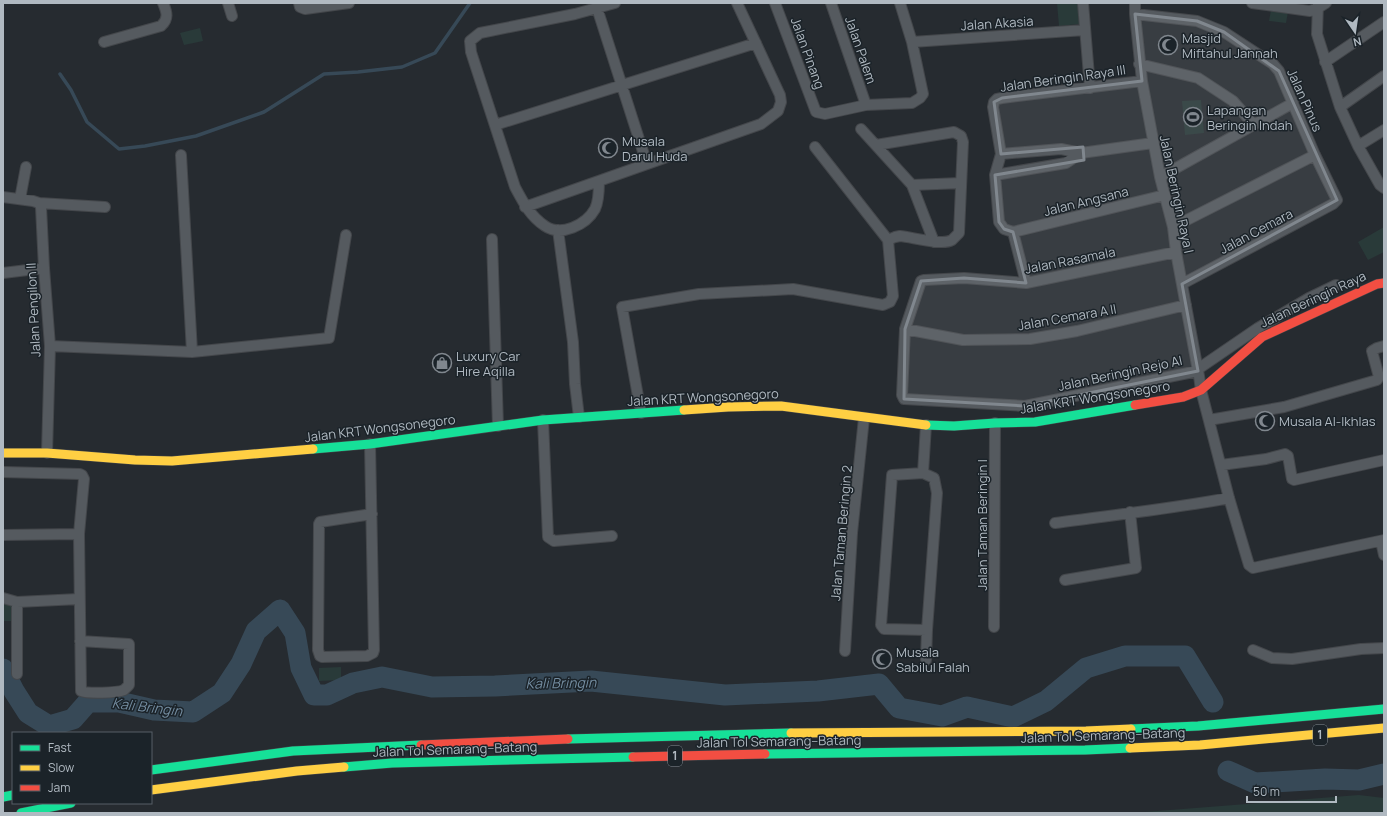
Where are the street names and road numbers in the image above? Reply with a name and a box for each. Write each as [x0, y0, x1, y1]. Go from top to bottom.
street label: Jalan Akasia [960, 11, 1034, 35]
street label: Jalan Palem [841, 14, 881, 86]
street label: Jalan Pinang [787, 15, 829, 91]
street label: Jalan Beringin Raya III [999, 60, 1127, 96]
street label: Jalan Pinus [1283, 66, 1327, 134]
street label: Jalan Beringin Raya I [1156, 133, 1198, 255]
street label: Jalan Angsana [1042, 182, 1130, 220]
street label: Jalan Cemara [1216, 204, 1296, 258]
street label: Jalan Rasamala [1023, 242, 1117, 278]
street label: Jalan Pengilon II [22, 262, 44, 358]
street label: Jalan Beringin Raya [1257, 267, 1369, 331]
street label: Jalan Cemara A II [1016, 299, 1118, 335]
street label: Jalan Beringin Rejo AI [1056, 351, 1184, 395]
street label: Jalan KRT Wongsonegoro [1019, 376, 1172, 418]
street label: Jalan KRT Wongsonegoro [627, 384, 779, 410]
street label: Jalan KRT Wongsonegoro [304, 410, 457, 446]
street label: Jalan Taman Beringin I [973, 459, 991, 591]
street label: Jalan Taman Beringin 2 [826, 465, 856, 601]
street label: Jalan Tol Semarang–Batang [1020, 723, 1186, 747]
road number: 1 [1313, 725, 1327, 745]
street label: Jalan Tol Semarang–Batang [697, 731, 861, 751]
street label: Jalan Tol Semarang–Batang [372, 737, 538, 761]
road number: 1 [668, 746, 682, 766]

